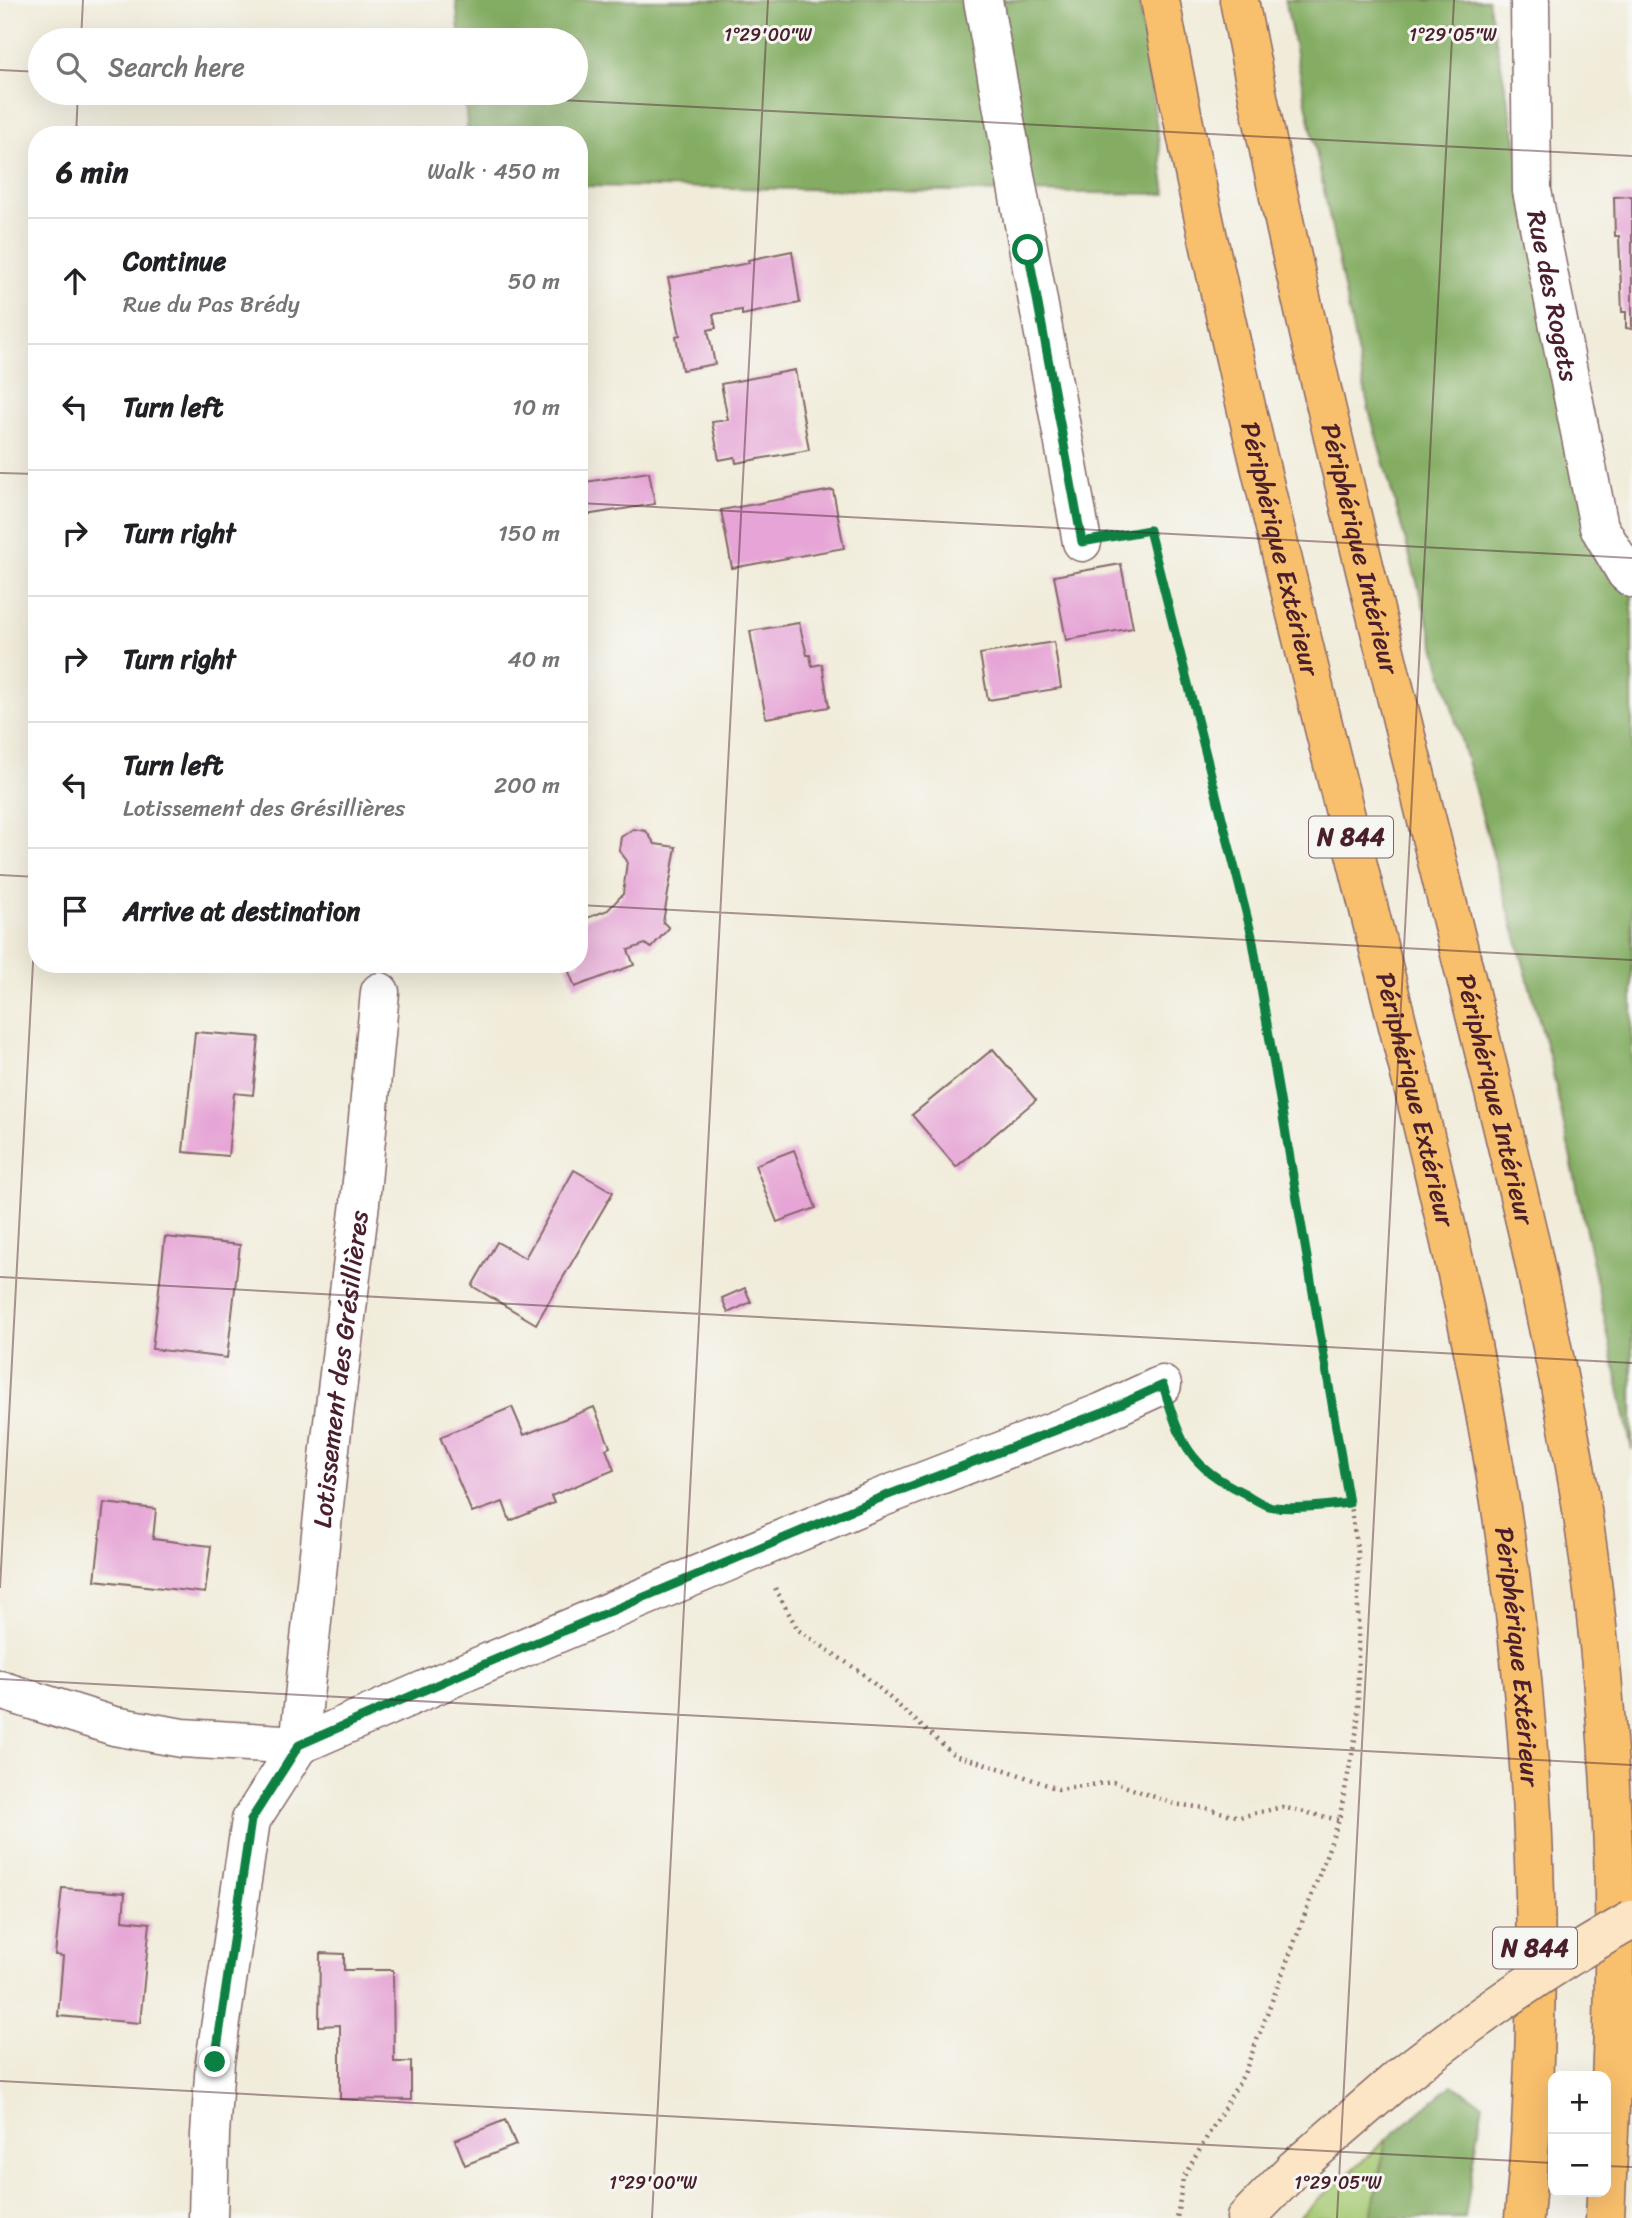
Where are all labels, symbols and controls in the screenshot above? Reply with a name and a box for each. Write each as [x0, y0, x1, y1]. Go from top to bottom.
text: 1°29'00"W [724, 19, 813, 51]
text: 1°29'05"W [1409, 19, 1498, 51]
search box [28, 28, 588, 105]
text: Search here [108, 44, 245, 90]
icon: search [52, 48, 90, 86]
text: 6 min [56, 145, 128, 199]
text: Walk · 450 m [427, 151, 560, 192]
street label: Rue des Rogets [1513, 206, 1592, 386]
route start [1012, 234, 1043, 265]
text: Continue [123, 238, 226, 284]
text: 50 m [508, 261, 560, 302]
icon: ahead [56, 262, 94, 300]
text: Rue du Pas Brédy [123, 284, 300, 325]
text: Turn left [123, 384, 223, 430]
text: 10 m [512, 387, 560, 428]
icon: left [56, 388, 94, 426]
street label: Périphérique Extérieur [1227, 417, 1334, 682]
street label: Périphérique Intérieur [1308, 418, 1413, 681]
text: Turn right [123, 510, 236, 556]
text: 150 m [498, 513, 560, 554]
icon: right [56, 514, 94, 552]
text: Turn right [123, 636, 236, 682]
text: 40 m [507, 639, 560, 680]
icon: right [56, 640, 94, 678]
text: Turn left [123, 742, 223, 788]
text: 200 m [494, 765, 560, 806]
icon: left [56, 766, 94, 804]
text: Lotissement des Grésillières [123, 788, 405, 829]
road number: N 844 [1309, 816, 1393, 858]
text: Arrive at destination [123, 888, 360, 934]
icon: arrive [56, 892, 94, 930]
street label: Périphérique Extérieur [1362, 967, 1469, 1233]
street label: Périphérique Intérieur [1443, 969, 1548, 1231]
street label: Lotissement des Grésillières [299, 1208, 382, 1530]
street label: Périphérique Extérieur [1481, 1524, 1553, 1789]
road number: N 844 [1493, 1927, 1577, 1968]
route end [199, 2046, 230, 2077]
map controls [1548, 2071, 1611, 2197]
button: + [1548, 2071, 1611, 2134]
button: − [1548, 2134, 1611, 2197]
text: 1°29'00"W [609, 2167, 698, 2199]
text: 1°29'05"W [1294, 2167, 1383, 2199]

